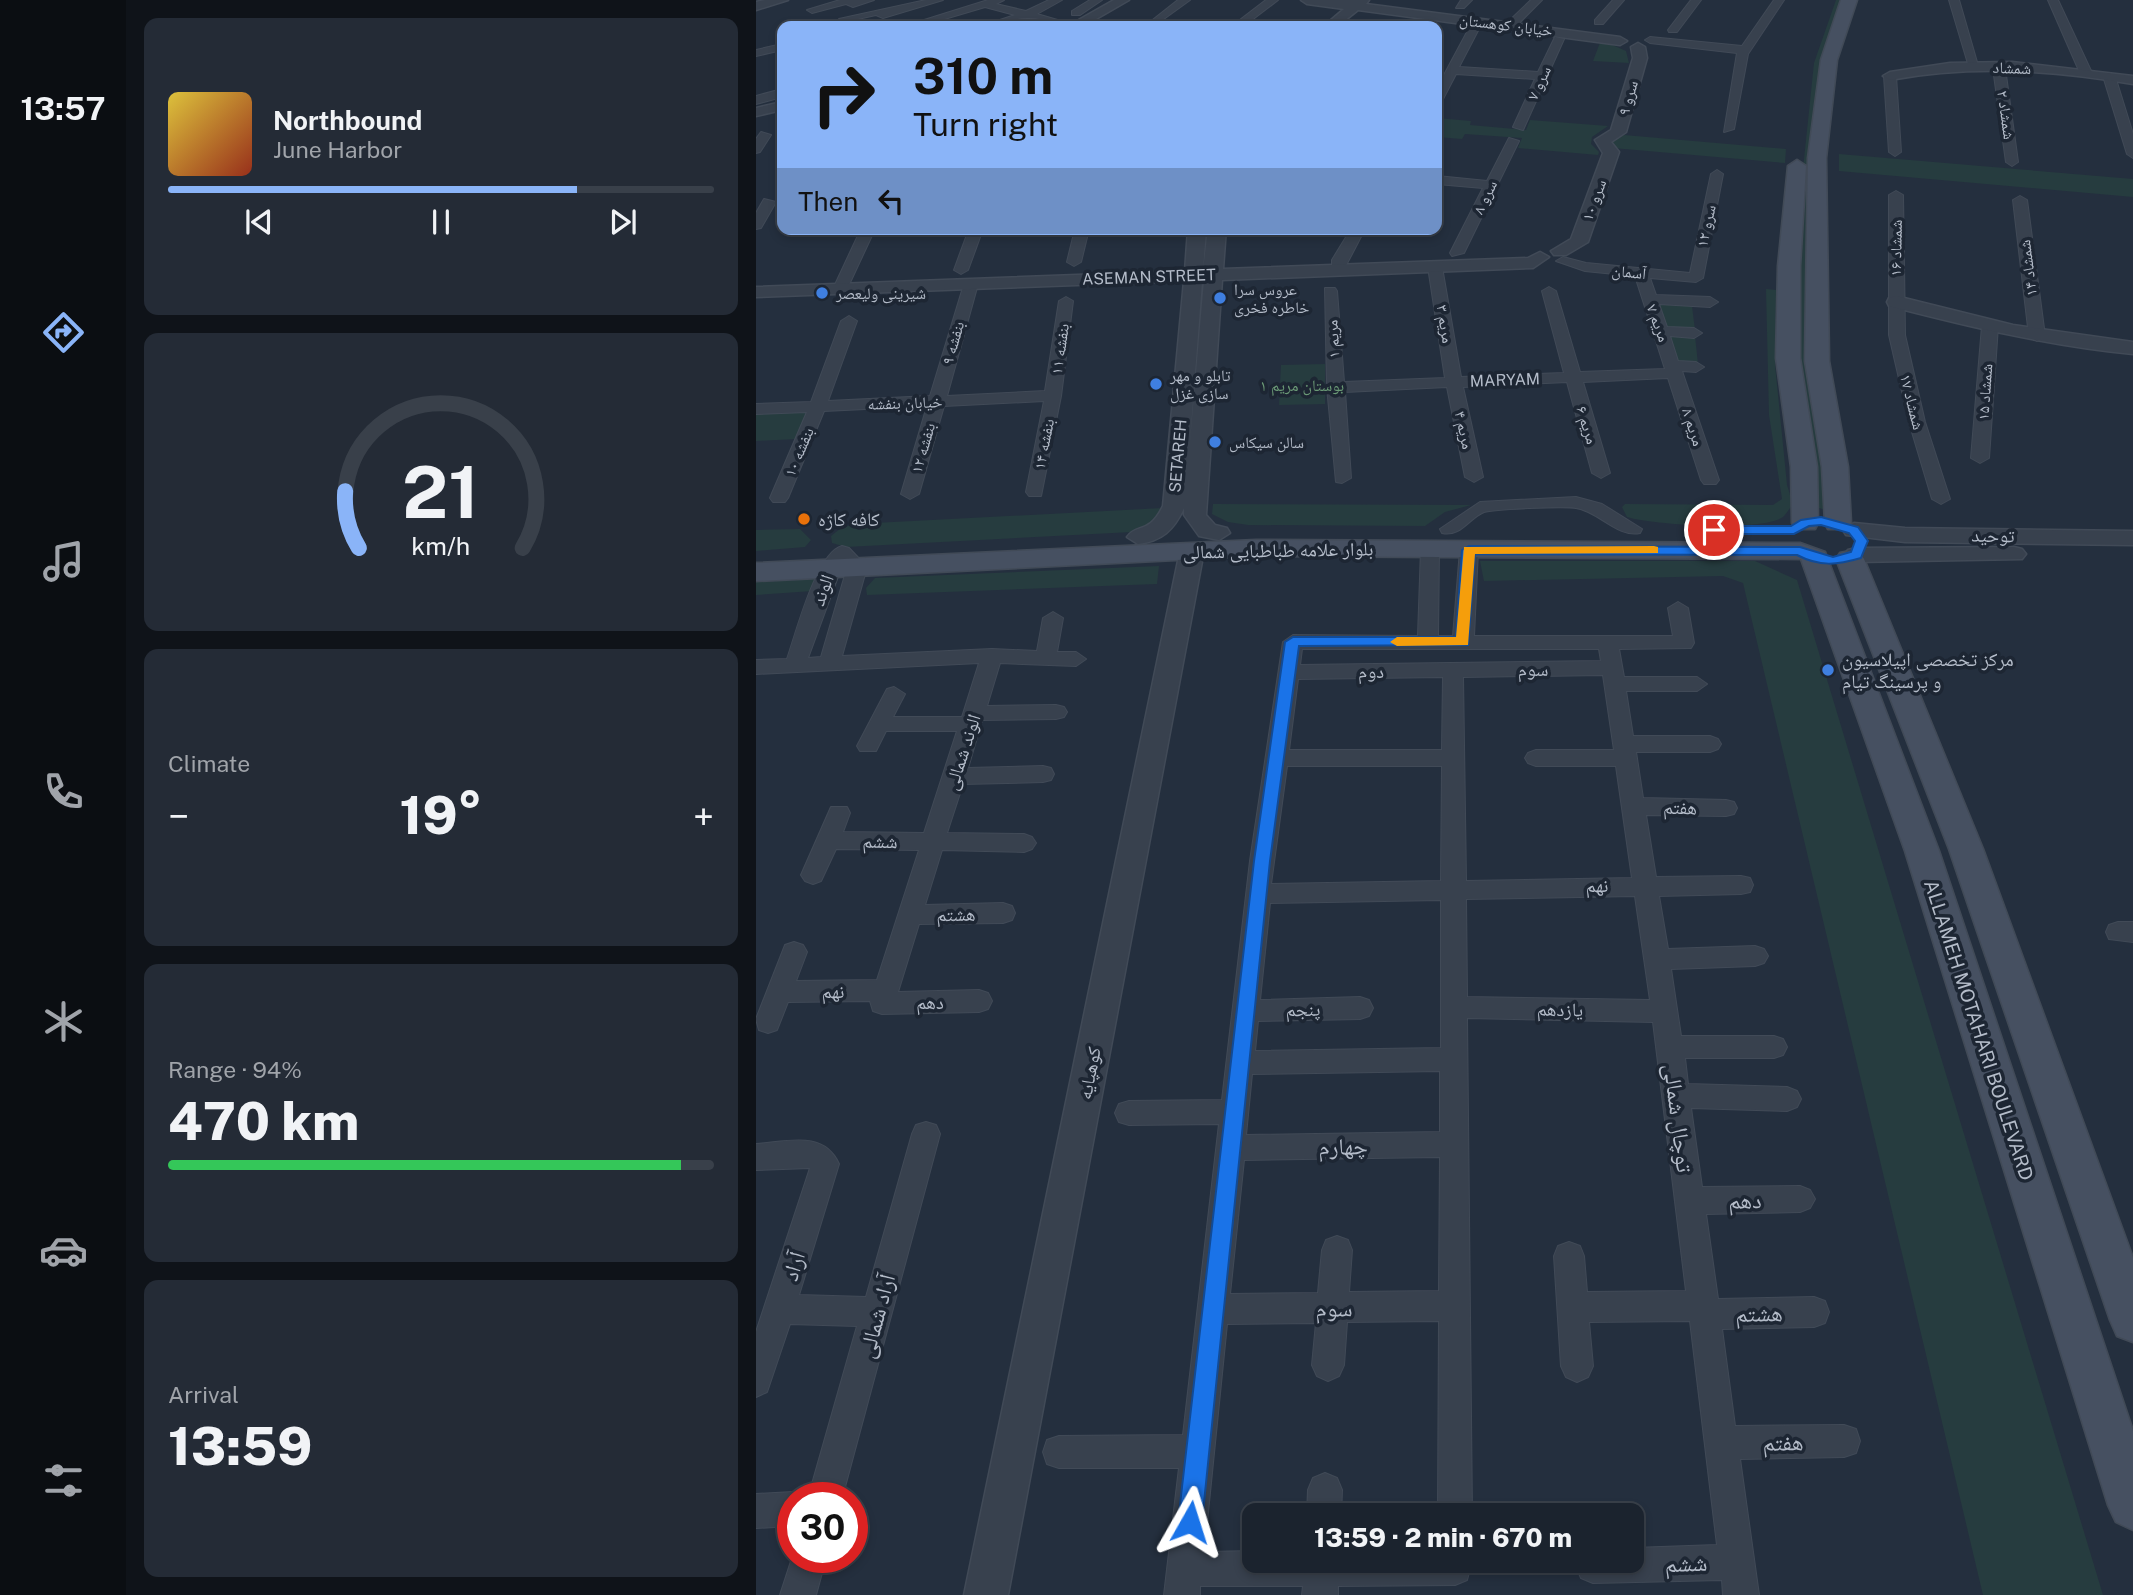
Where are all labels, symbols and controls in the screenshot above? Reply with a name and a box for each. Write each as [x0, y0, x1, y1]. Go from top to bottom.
street label: خیابان کوهستان [1458, 10, 1554, 41]
text: 310 m [913, 47, 1053, 105]
icon: right [798, 49, 889, 140]
street label: شمشاد [1992, 58, 2032, 78]
street label: سرو ۷ [1523, 63, 1555, 103]
street label: سرو ۹ [1614, 78, 1642, 118]
street label: شمشاد ۲ [1993, 89, 2019, 141]
text: 13:57 [20, 90, 106, 127]
text: Northbound [273, 105, 422, 136]
text: Turn right [913, 106, 1058, 143]
text: June Harbor [273, 136, 402, 163]
street label: سرو ۸ [1469, 177, 1501, 217]
street label: سرو ۱۰ [1578, 177, 1610, 223]
icon: left [872, 182, 910, 220]
text: Then [798, 186, 858, 217]
icon: previous [240, 203, 278, 241]
icon: pause [422, 203, 460, 241]
icon: next [604, 203, 642, 241]
street label: سرو ۱۲ [1692, 203, 1720, 249]
street label: شمشاد ۱۶ [1886, 219, 1906, 277]
street label: شمشاد ۱۴ [2015, 239, 2041, 297]
street label: آسمان [1611, 261, 1648, 284]
street label: ASEMAN STREET [1082, 265, 1217, 289]
place label: عروس سرا خاطره فخری [1234, 280, 1309, 318]
place label: شیرینی ولیعصر [835, 284, 926, 304]
marker: شیرینی ولیعصر [814, 285, 830, 301]
marker: عروس سرا خاطره فخری [1212, 290, 1228, 306]
street label: مریم ۷ [1642, 302, 1674, 345]
street label: مریم ۳ [1432, 303, 1457, 345]
icon: directions [39, 308, 88, 357]
street label: بنفشه ۹ [938, 319, 968, 367]
street label: مریم ۱ [1322, 319, 1345, 359]
street label: بنفشه ۱۱ [1047, 322, 1073, 376]
street label: شمشاد ۱۵ [1974, 363, 1996, 421]
place label: تابلو و مهر سازی غزل [1169, 366, 1231, 404]
street label: MARYAM [1470, 369, 1540, 391]
street label: شمشاد ۱۷ [1896, 372, 1928, 432]
marker: تابلو و مهر سازی غزل [1148, 376, 1164, 392]
park label: بوستان مریم ۱ [1260, 376, 1344, 396]
street label: خیابان بنفشه [867, 392, 943, 415]
street label: مریم ۶ [1571, 404, 1602, 447]
street label: مریم ۸ [1677, 406, 1708, 449]
street label: مریم ۴ [1450, 409, 1477, 451]
street label: بنفشه ۱۴ [1030, 417, 1058, 471]
street label: SETAREH [1165, 419, 1191, 493]
street label: بنفشه ۱۲ [907, 421, 939, 475]
street label: بنفشه ۱۰ [780, 425, 818, 479]
place label: سالن سیکاس [1229, 433, 1304, 453]
marker: سالن سیکاس [1207, 434, 1223, 450]
text: 21 [402, 450, 480, 535]
pin [1684, 500, 1744, 560]
place label: کافه کاژه [818, 508, 880, 531]
marker: کافه کاژه [796, 511, 812, 527]
icon: arrive [1695, 511, 1733, 549]
street label: توحید [1971, 524, 2015, 547]
text: km/h [412, 531, 470, 561]
icon: music [39, 537, 88, 586]
street label: بلوار علامه طباطبایی شمالی [1183, 537, 1373, 564]
street label: الوند [806, 571, 839, 609]
place label: مرکز تخصصی اپیلاسیون و پرسینگ تیام [1842, 648, 2014, 695]
street label: سوم [1517, 658, 1549, 683]
street label: دوم [1358, 660, 1384, 685]
marker: مرکز تخصصی اپیلاسیون و پرسینگ تیام [1820, 662, 1836, 678]
street label: الوند شمالی [939, 711, 986, 793]
text: Climate [168, 750, 250, 777]
icon: phone [39, 767, 88, 816]
text: 19° [400, 785, 482, 846]
text: − [168, 794, 189, 839]
text: + [693, 794, 714, 839]
street label: هفتم [1663, 796, 1697, 820]
street label: ششم [862, 830, 898, 854]
street label: نهم [1586, 874, 1608, 898]
street label: ALLAMEH MOTAHARI BOULEVARD [1920, 877, 2038, 1183]
street label: هشتم [936, 903, 976, 927]
street label: نهم [822, 980, 844, 1004]
street label: دهم [916, 991, 944, 1015]
icon: climate [39, 997, 88, 1046]
street label: پنجم [1285, 998, 1321, 1022]
street label: یازدهم [1537, 998, 1583, 1022]
street label: کوهپایه [1073, 1045, 1106, 1101]
text: Range · 94% [168, 1056, 302, 1083]
street label: توچال شمالی [1658, 1062, 1699, 1174]
text: 470 km [168, 1091, 359, 1152]
street label: چهارم [1318, 1132, 1368, 1163]
street label: دهم [1728, 1186, 1762, 1217]
icon: car [39, 1226, 88, 1275]
street label: آراد [776, 1247, 811, 1284]
street label: آراد شمالی [852, 1270, 901, 1361]
street label: سوم [1315, 1294, 1353, 1325]
street label: هشتم [1735, 1299, 1783, 1330]
text: Arrival [168, 1381, 239, 1408]
text: 13:59 [168, 1416, 312, 1477]
street label: هفتم [1762, 1428, 1804, 1459]
icon: filters [39, 1456, 88, 1505]
speed limit sign: 30 [777, 1482, 868, 1573]
position arrow [1153, 1485, 1227, 1559]
text: 13:59 · 2 min · 670 m [1314, 1522, 1572, 1553]
street label: ششم [1664, 1549, 1708, 1580]

